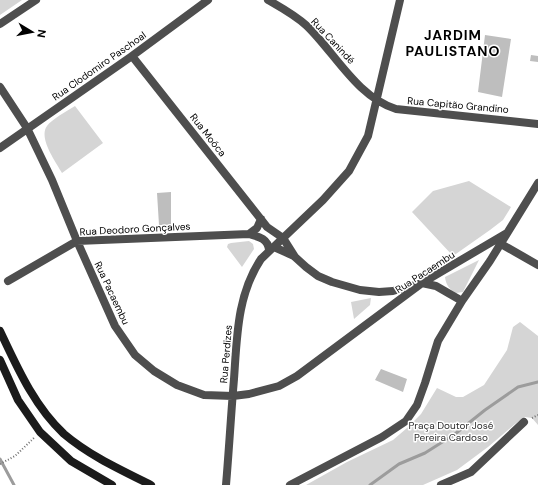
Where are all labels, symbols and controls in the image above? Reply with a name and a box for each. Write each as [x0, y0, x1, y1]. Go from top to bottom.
north arrow [12, 12, 52, 52]
street label: Rua Canindé [308, 15, 358, 67]
district label: JARDIM PAULISTANO [405, 26, 501, 60]
text: N [34, 29, 49, 39]
street label: Rua Clodomiro Paschoal [49, 29, 149, 103]
street label: Rua Capitão Grandino [407, 94, 509, 116]
street label: Rua Moóca [187, 111, 229, 159]
street label: Rua Deodoro Gonçalves [79, 220, 191, 238]
street label: Rua Pacaembu [393, 248, 457, 296]
street label: Rua Pacaembu [92, 259, 132, 327]
street label: Rua Perdizes [217, 324, 235, 384]
park label: Praça Doutor José Pereira Cardoso [408, 419, 494, 444]

